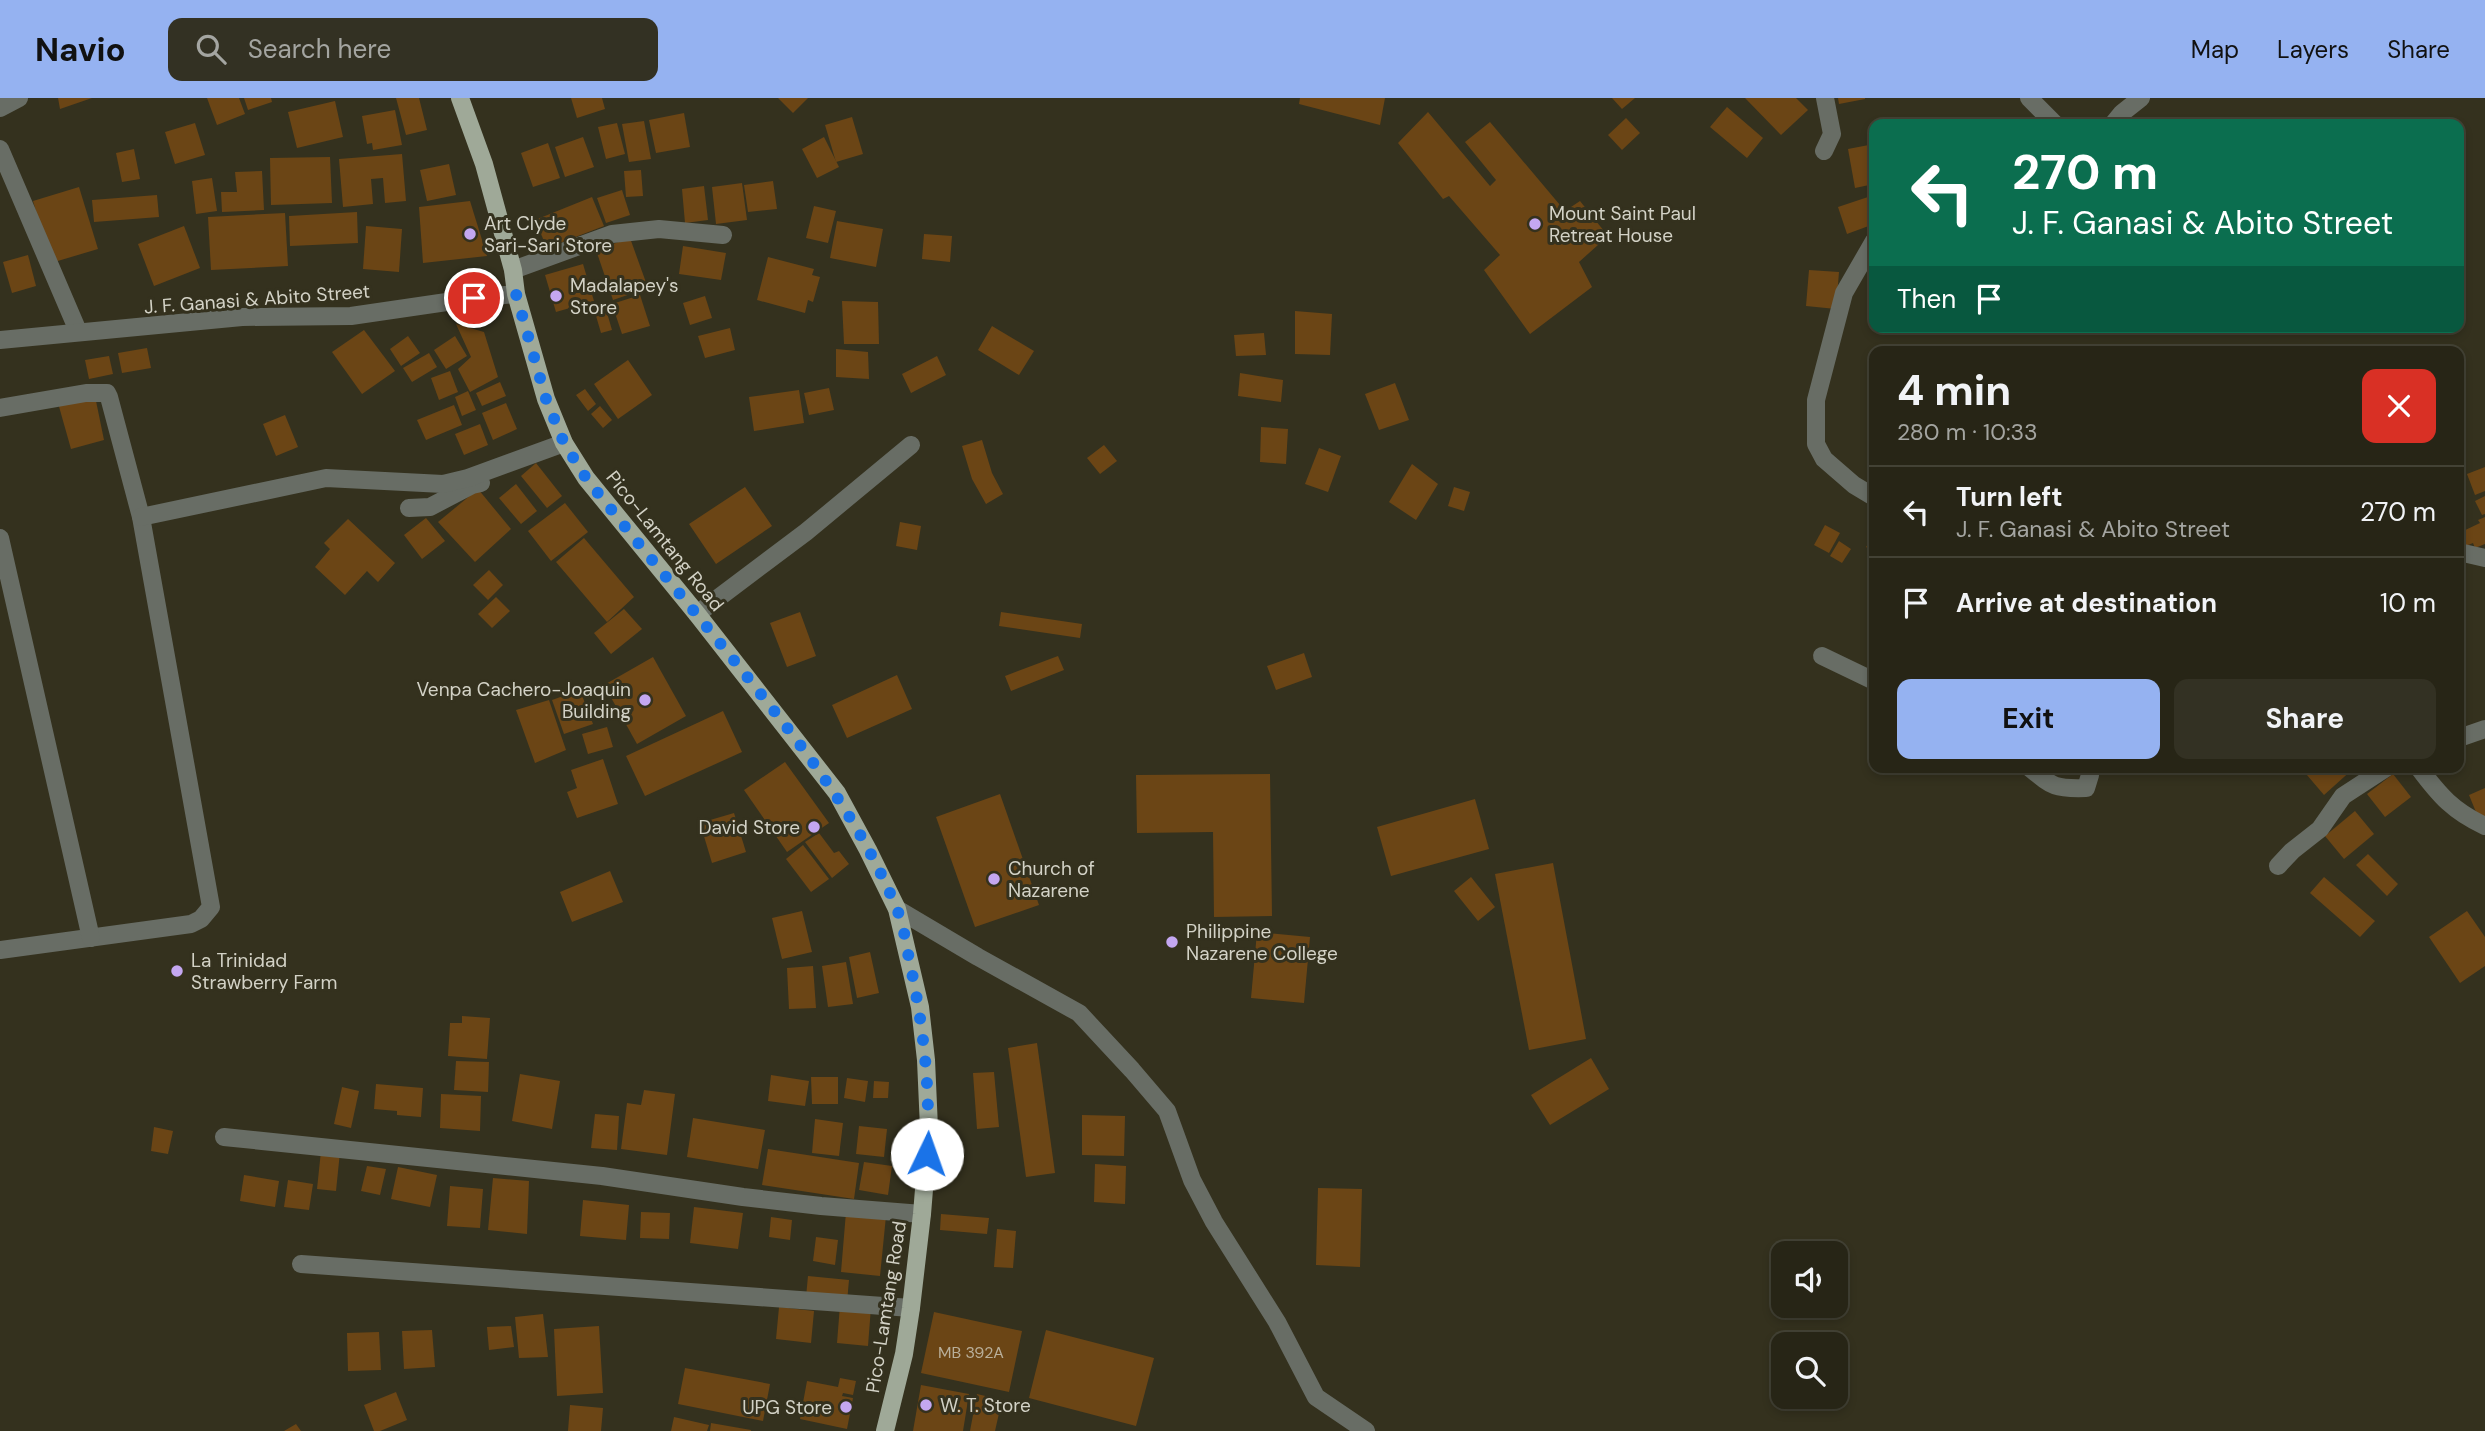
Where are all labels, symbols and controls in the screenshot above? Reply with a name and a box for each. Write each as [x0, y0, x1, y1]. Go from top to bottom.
search box [168, 18, 658, 81]
text: Navio [35, 28, 126, 71]
icon: search [192, 30, 230, 68]
text: Search here [248, 32, 391, 66]
text: Map [2191, 34, 2239, 65]
text: Layers [2277, 34, 2349, 65]
text: Share [2387, 34, 2450, 65]
text: 270 m [2012, 140, 2158, 204]
icon: left [1897, 147, 1988, 238]
place label: Mount Saint Paul Retreat House [1549, 201, 1696, 248]
text: J. F. Ganasi & Abito Street [2012, 202, 2393, 244]
place label: Art Clyde Sari-Sari Store [484, 211, 612, 258]
marker: Mount Saint Paul Retreat House [1527, 216, 1543, 232]
marker: Art Clyde Sari-Sari Store [462, 226, 478, 242]
pin [444, 268, 504, 328]
place label: Madalapey's Store [570, 273, 679, 320]
street label: J. F. Ganasi & Abito Street [143, 279, 371, 319]
icon: arrive [455, 279, 493, 317]
icon: arrive [1970, 280, 2008, 318]
text: Then [1897, 282, 1956, 316]
marker: Madalapey's Store [548, 288, 564, 304]
text: 4 min [1897, 363, 2011, 418]
button: close [2362, 369, 2436, 443]
text: 280 m · 10:33 [1897, 417, 2038, 447]
street label: Pico-Lamtang Road [601, 466, 729, 616]
text: Turn left [1956, 480, 2063, 514]
icon: left [1897, 493, 1935, 531]
text: 270 m [2360, 495, 2436, 529]
text: J. F. Ganasi & Abito Street [1956, 514, 2230, 544]
icon: arrive [1897, 584, 1935, 622]
text: Arrive at destination [1956, 586, 2217, 620]
text: 10 m [2380, 586, 2436, 620]
place label: Venpa Cachero-Joaquin Building [416, 677, 631, 724]
button: Exit [1897, 679, 2160, 759]
button: Share [2174, 679, 2436, 759]
marker: Venpa Cachero-Joaquin Building [637, 692, 653, 708]
place label: David Store [698, 815, 800, 840]
marker: David Store [806, 819, 822, 835]
place label: Church of Nazarene [1008, 856, 1095, 903]
marker: Church of Nazarene [986, 871, 1002, 887]
place label: Philippine Nazarene College [1186, 919, 1338, 966]
marker: Philippine Nazarene College [1164, 934, 1180, 950]
place label: La Trinidad Strawberry Farm [191, 948, 337, 995]
marker: La Trinidad Strawberry Farm [169, 963, 185, 979]
position arrow [890, 1117, 964, 1191]
street label: Pico-Lamtang Road [860, 1219, 912, 1395]
map controls [1771, 1241, 1848, 1409]
button: sound [1771, 1241, 1848, 1318]
button: search [1771, 1332, 1848, 1409]
house number: MB 392A [938, 1342, 1004, 1363]
place label: W. T. Store [940, 1393, 1031, 1418]
place label: UPG Store [742, 1395, 832, 1420]
marker: W. T. Store [918, 1397, 934, 1413]
marker: UPG Store [838, 1399, 854, 1415]

